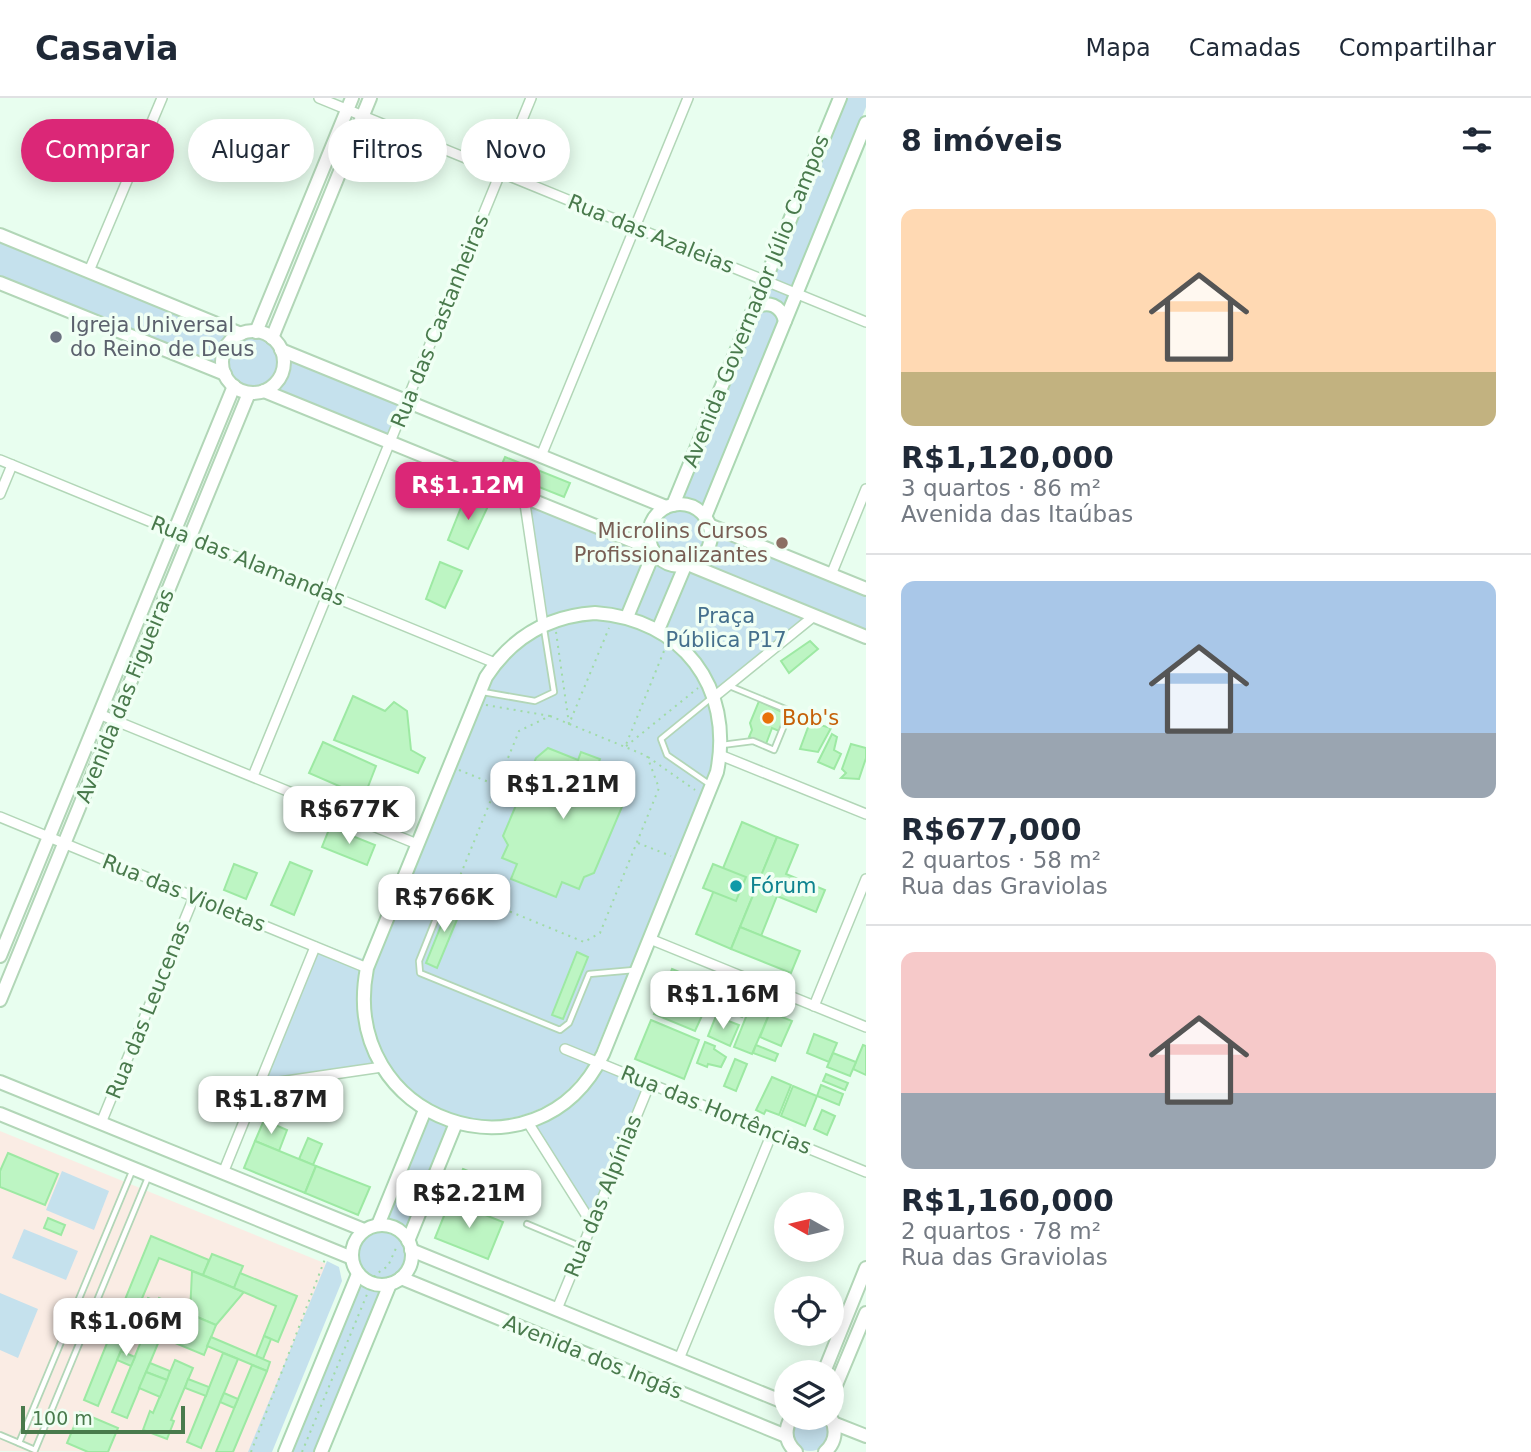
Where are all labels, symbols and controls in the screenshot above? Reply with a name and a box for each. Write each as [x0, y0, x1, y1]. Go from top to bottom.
text: Casavia [35, 29, 179, 68]
text: Mapa [1085, 34, 1151, 62]
text: Camadas [1189, 34, 1301, 62]
text: Compartilhar [1339, 34, 1496, 62]
chip: Comprar [21, 119, 174, 182]
chip: Alugar [188, 119, 314, 182]
chip: Filtros [328, 119, 447, 182]
chip: Novo [461, 119, 570, 182]
icon: filters [1458, 121, 1496, 159]
text: 8 imóveis [901, 123, 1063, 158]
street label: Avenida Governador Júlio Campos [678, 131, 834, 471]
street label: Rua das Azaleias [564, 190, 738, 278]
street label: Rua das Castanheiras [386, 211, 494, 431]
icon: home [1136, 254, 1262, 380]
place label: Igreja Universal do Reino de Deus [70, 313, 254, 361]
marker: Igreja Universal do Reino de Deus [48, 329, 64, 345]
text: R$1,120,000 [901, 440, 1114, 475]
pin: R$1.12M [403, 462, 533, 522]
text: R$1.12M [411, 472, 525, 498]
text: 3 quartos · 86 m² [901, 475, 1101, 501]
text: Avenida das Itaúbas [901, 501, 1133, 527]
street label: Rua das Alamandas [147, 511, 349, 611]
place label: Microlins Cursos Profissionalizantes [574, 519, 768, 567]
marker: Microlins Cursos Profissionalizantes [774, 535, 790, 551]
street label: Avenida das Figueiras [71, 586, 179, 806]
park label: Praça Pública P17 [665, 604, 787, 652]
icon: home [1136, 626, 1262, 752]
place label: Bob's [782, 706, 839, 730]
marker: Bob's [760, 710, 776, 726]
pin: R$1.21M [498, 762, 628, 821]
text: R$1.21M [506, 771, 620, 797]
pin: R$677K [292, 786, 406, 846]
text: R$677K [299, 796, 399, 822]
text: R$677,000 [901, 812, 1082, 847]
text: 2 quartos · 58 m² [901, 847, 1101, 873]
street label: Rua das Violetas [99, 849, 269, 937]
text: Rua das Graviolas [901, 873, 1108, 899]
pin: R$766K [387, 874, 501, 934]
place label: Fórum [750, 874, 817, 898]
marker: Fórum [728, 878, 744, 894]
text: R$766K [394, 884, 494, 910]
street label: Rua das Leucenas [101, 918, 195, 1102]
pin: R$1.16M [658, 972, 788, 1031]
text: R$1.16M [666, 981, 780, 1007]
icon: home [1136, 997, 1262, 1123]
street label: Rua das Hortências [617, 1061, 815, 1159]
pin: R$1.87M [206, 1076, 336, 1136]
text: R$1.87M [214, 1086, 328, 1112]
street label: Rua das Alpínias [560, 1111, 646, 1281]
pin: R$2.21M [404, 1170, 534, 1230]
text: R$2.21M [412, 1180, 526, 1206]
text: R$1,160,000 [901, 1183, 1114, 1218]
north arrow [774, 1192, 844, 1262]
map controls [774, 1192, 844, 1430]
text: 2 quartos · 78 m² [901, 1218, 1101, 1244]
text: Rua das Graviolas [901, 1244, 1108, 1270]
button: locate [774, 1276, 844, 1346]
pin: R$1.06M [61, 1298, 191, 1358]
text: R$1.06M [69, 1308, 183, 1334]
street label: Avenida dos Ingás [500, 1310, 686, 1404]
button: layers [774, 1360, 844, 1430]
scale bar [21, 1403, 186, 1435]
text: 100 m [32, 1407, 93, 1429]

